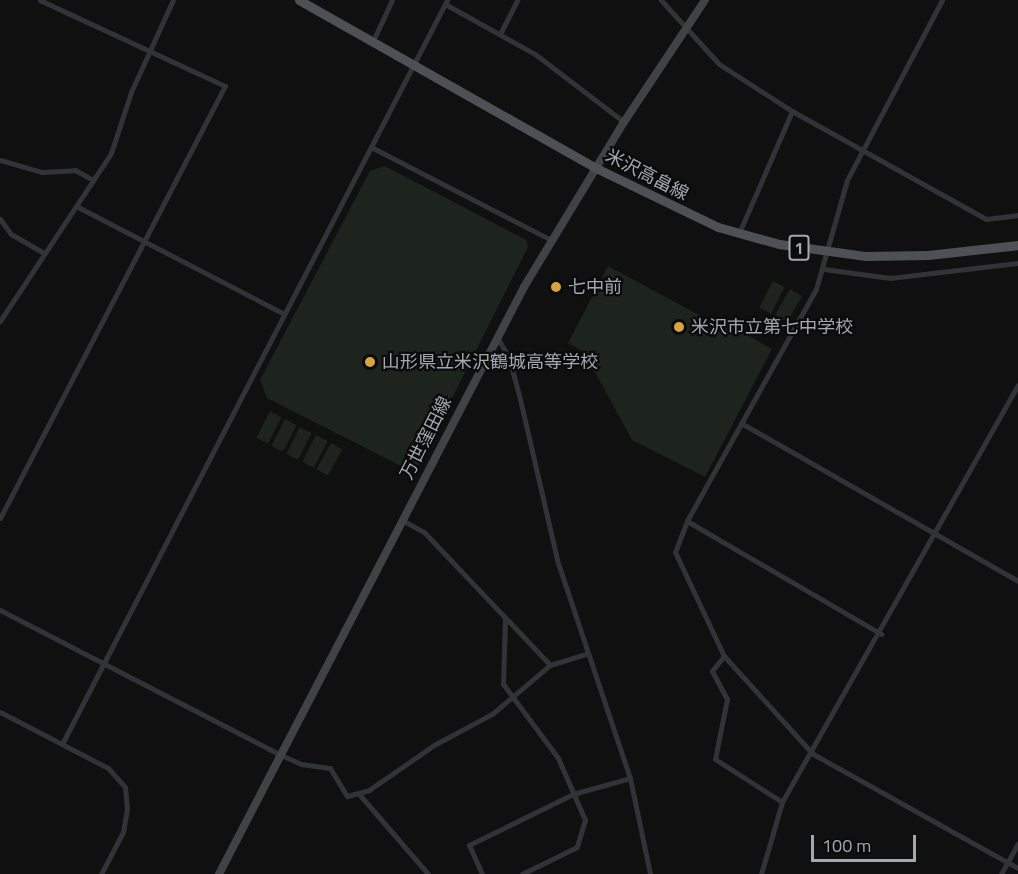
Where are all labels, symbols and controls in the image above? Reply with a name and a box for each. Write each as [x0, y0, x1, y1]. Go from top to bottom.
street label: 米沢高畠線 [602, 145, 692, 205]
road number: 1 [788, 235, 810, 261]
place label: 七中前 [568, 276, 622, 298]
marker: 七中前 [549, 280, 563, 294]
place label: 米沢市立第七中学校 [691, 316, 853, 338]
marker: 米沢市立第七中学校 [672, 320, 686, 334]
place label: 山形県立米沢鶴城高等学校 [382, 351, 598, 373]
marker: 山形県立米沢鶴城高等学校 [363, 355, 377, 369]
street label: 万世窪田線 [396, 393, 456, 483]
scale bar [814, 823, 919, 861]
text: 100 m [822, 832, 871, 859]

